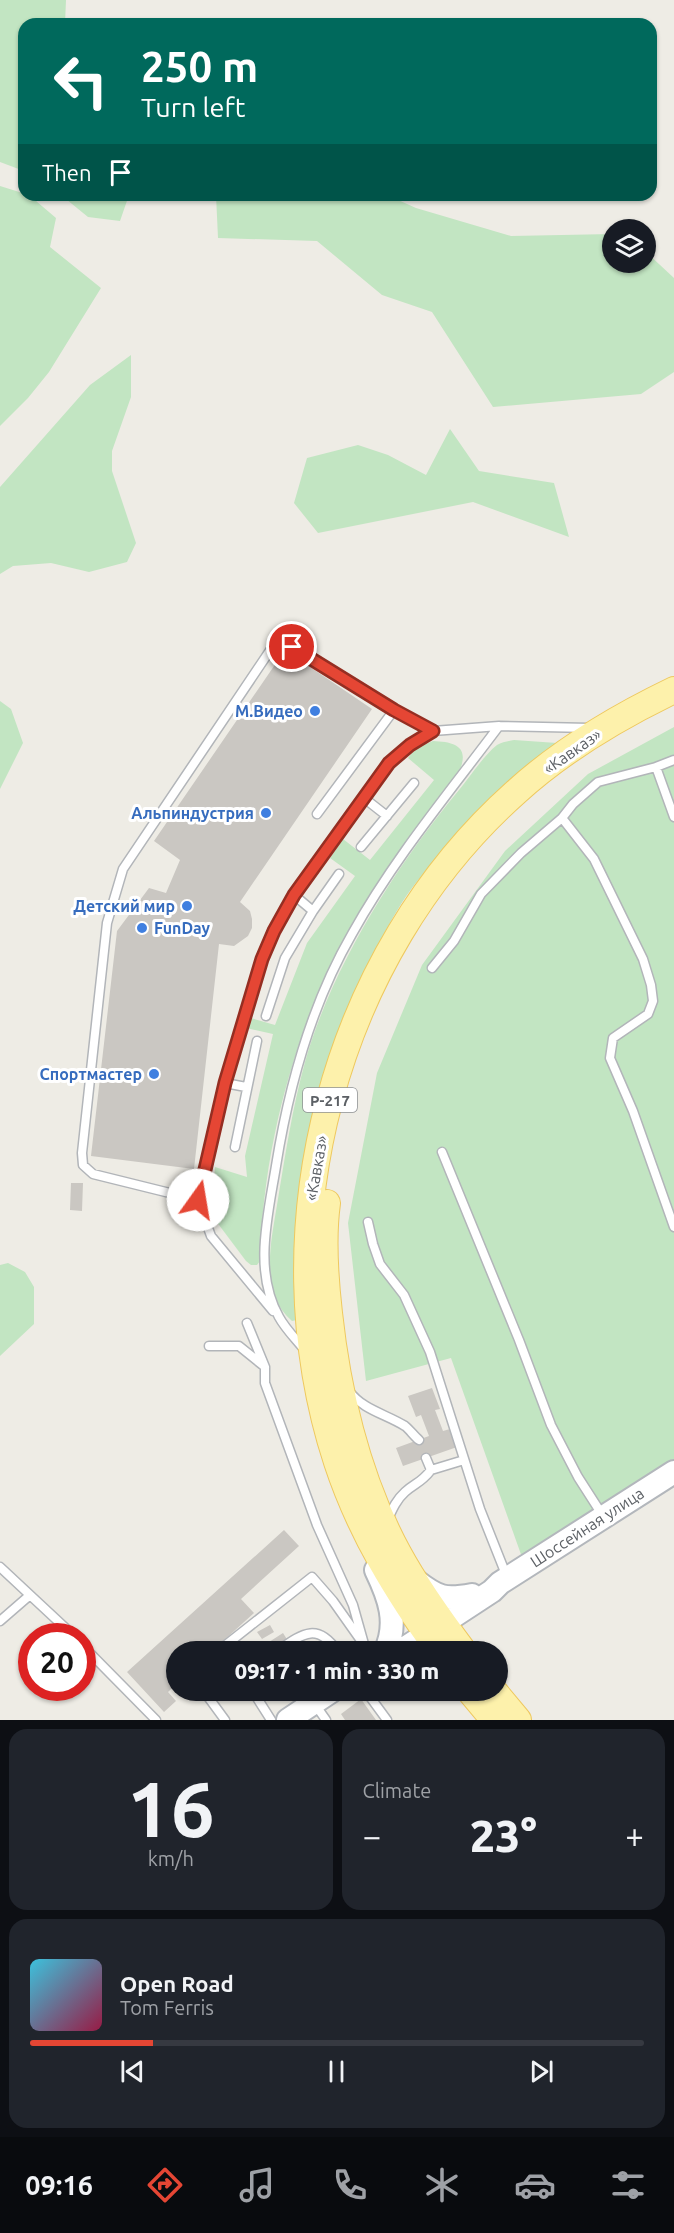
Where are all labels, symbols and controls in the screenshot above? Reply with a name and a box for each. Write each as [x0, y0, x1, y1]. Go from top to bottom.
icon: left [42, 42, 120, 120]
text: 250 m [141, 43, 258, 90]
text: Turn left [141, 92, 245, 122]
icon: arrive [104, 156, 137, 189]
text: Then [42, 160, 92, 185]
map controls [602, 219, 656, 273]
button: layers [602, 219, 656, 273]
pin [266, 621, 317, 672]
icon: arrive [275, 630, 308, 663]
place label: М.Видео [235, 702, 303, 720]
marker: М.Видео [308, 704, 322, 718]
street label: «Кавказ» [540, 725, 604, 777]
place label: Альпиндустрия [131, 804, 254, 822]
marker: Альпиндустрия [259, 806, 273, 820]
place label: Детский мир [73, 897, 175, 915]
marker: Детский мир [180, 899, 194, 913]
place label: FunDay [154, 919, 211, 937]
marker: FunDay [135, 921, 149, 935]
place label: Спортмастер [40, 1065, 142, 1083]
marker: Спортмастер [147, 1067, 161, 1081]
road number: Р-217 [303, 1088, 357, 1112]
street label: «Кавказ» [301, 1134, 331, 1202]
position arrow [166, 1168, 230, 1232]
street label: Шоссейная улица [527, 1484, 647, 1570]
speed limit sign: 20 [18, 1623, 96, 1701]
text: 09:17 · 1 min · 330 m [235, 1658, 439, 1683]
text: 16 [127, 1764, 215, 1852]
text: Climate [363, 1779, 431, 1802]
text: 23° [470, 1810, 537, 1861]
text: − [363, 1817, 381, 1854]
text: + [625, 1817, 644, 1854]
text: km/h [148, 1847, 194, 1870]
text: Open Road [120, 1971, 234, 1996]
text: Tom Ferris [120, 1996, 214, 2019]
icon: previous [116, 2055, 149, 2088]
icon: pause [320, 2055, 353, 2088]
icon: next [525, 2055, 558, 2088]
icon: directions [144, 2164, 186, 2206]
icon: music [236, 2164, 278, 2206]
icon: phone [329, 2164, 371, 2206]
icon: climate [421, 2164, 463, 2206]
icon: car [514, 2164, 556, 2206]
icon: filters [607, 2164, 649, 2206]
text: 09:16 [25, 2170, 93, 2200]

